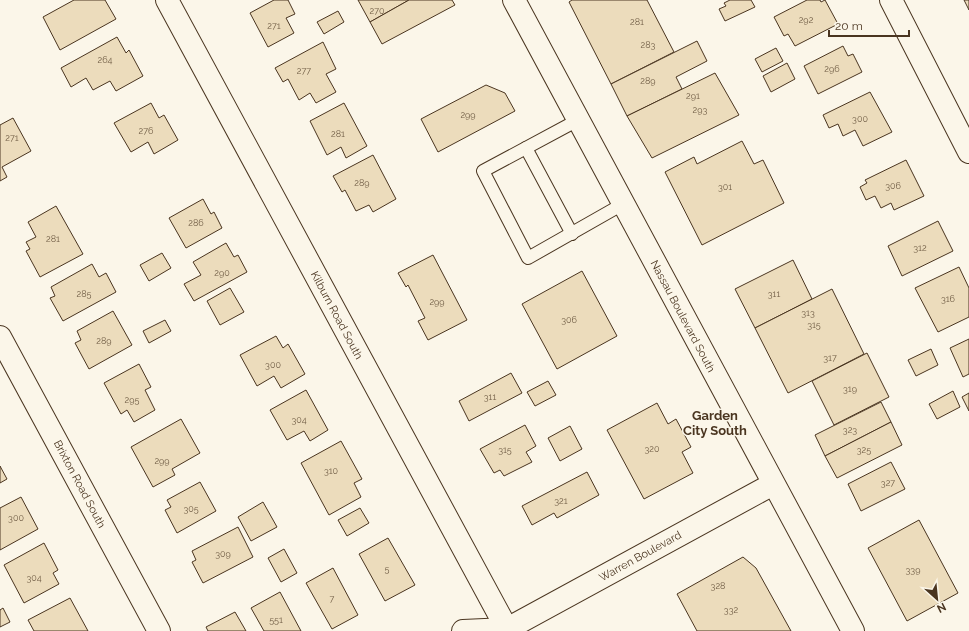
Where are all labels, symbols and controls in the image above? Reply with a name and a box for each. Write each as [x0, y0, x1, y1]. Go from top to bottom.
house number: 270 [370, 6, 385, 16]
scale bar [829, 12, 909, 38]
house number: 292 [799, 15, 814, 25]
house number: 281 [630, 17, 644, 27]
text: 20 m [835, 19, 863, 33]
house number: 271 [267, 21, 281, 31]
house number: 283 [641, 40, 656, 50]
house number: 264 [97, 55, 113, 65]
house number: 296 [824, 64, 840, 74]
house number: 277 [297, 66, 311, 76]
house number: 289 [640, 76, 656, 86]
house number: 291 [686, 91, 700, 101]
house number: 293 [693, 105, 708, 115]
house number: 299 [460, 110, 476, 120]
house number: 300 [852, 114, 868, 124]
house number: 276 [139, 126, 154, 136]
house number: 281 [331, 129, 345, 139]
house number: 271 [5, 133, 19, 143]
house number: 289 [354, 178, 370, 188]
house number: 306 [885, 181, 901, 191]
house number: 301 [718, 182, 732, 192]
house number: 286 [188, 218, 204, 228]
house number: 281 [46, 234, 60, 244]
house number: 312 [913, 243, 927, 253]
street label: Nassau Boulevard South [647, 258, 718, 374]
house number: 290 [214, 268, 230, 278]
street label: Kilburn Road South [308, 269, 365, 362]
house number: 285 [77, 289, 92, 299]
house number: 311 [768, 289, 780, 299]
house number: 316 [941, 294, 956, 304]
house number: 299 [429, 297, 445, 307]
house number: 313 [801, 308, 815, 318]
house number: 306 [561, 315, 577, 325]
house number: 315 [807, 320, 821, 330]
house number: 289 [96, 336, 112, 346]
house number: 317 [823, 353, 837, 363]
house number: 300 [265, 360, 281, 370]
house number: 319 [843, 384, 857, 394]
house number: 311 [484, 392, 496, 402]
house number: 295 [125, 395, 140, 405]
district label: Garden City South [683, 408, 747, 438]
house number: 304 [291, 415, 307, 425]
house number: 323 [843, 425, 857, 435]
street label: Brixton Road South [51, 438, 108, 530]
house number: 320 [644, 444, 660, 454]
house number: 315 [498, 445, 512, 455]
house number: 325 [857, 445, 871, 455]
house number: 299 [154, 456, 170, 466]
house number: 310 [324, 466, 339, 476]
house number: 327 [881, 478, 895, 488]
house number: 321 [554, 496, 568, 506]
house number: 305 [183, 504, 199, 514]
house number: 300 [8, 513, 24, 523]
street label: Warren Boulevard [597, 528, 684, 584]
house number: 309 [215, 549, 231, 559]
house number: 5 [385, 564, 390, 574]
house number: 339 [906, 565, 920, 575]
house number: 304 [26, 573, 42, 583]
north arrow [917, 579, 957, 619]
house number: 328 [711, 581, 725, 591]
house number: 7 [330, 594, 335, 604]
text: N [935, 600, 948, 615]
house number: 332 [724, 605, 738, 615]
house number: 551 [269, 615, 283, 625]

